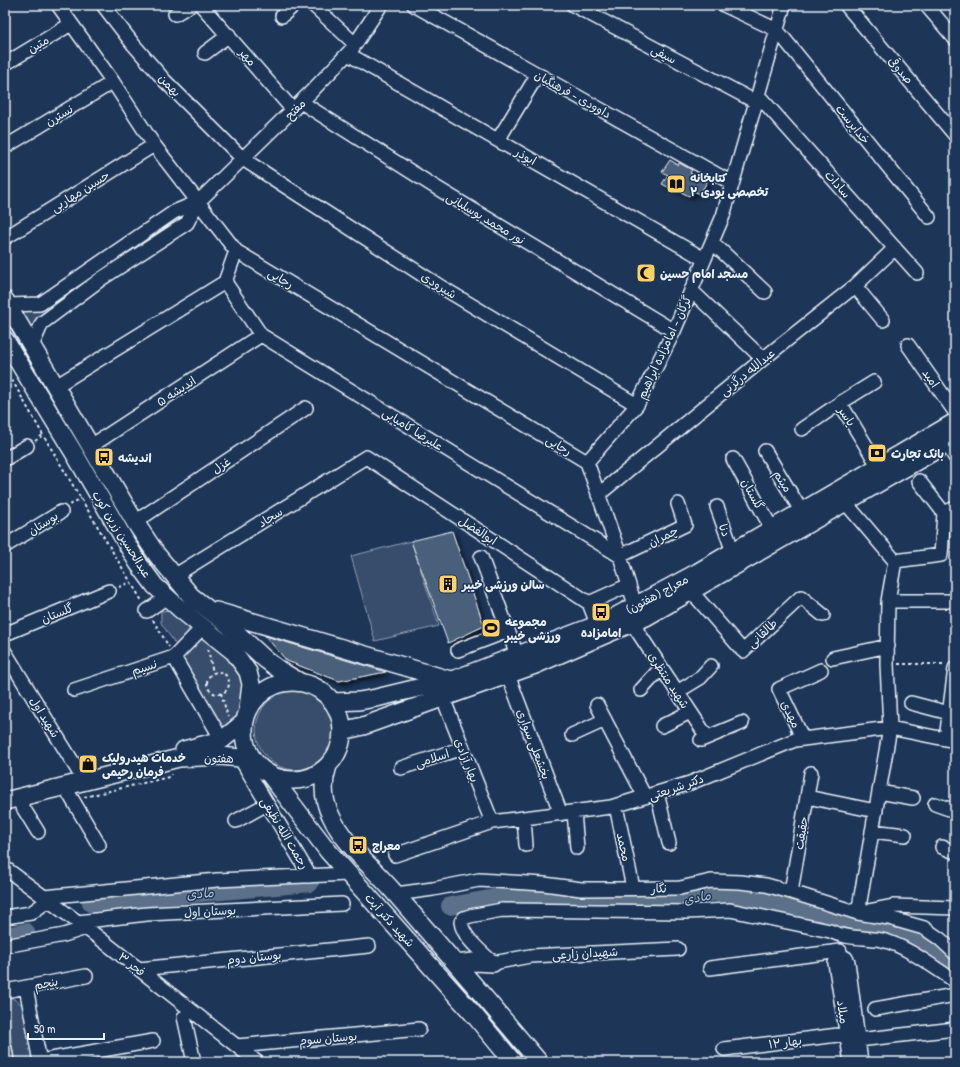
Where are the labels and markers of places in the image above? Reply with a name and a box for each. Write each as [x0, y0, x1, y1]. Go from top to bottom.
place label: کتابخانه تخصصی یودی ۲ [690, 169, 769, 200]
library icon: کتابخانه تخصصی یودی ۲ [665, 173, 687, 195]
mosque icon: مسجد امام حسین [635, 262, 657, 284]
place label: مسجد امام حسین [660, 265, 748, 283]
bank icon: بانک تجارت [866, 442, 888, 464]
place label: بانک تجارت [891, 445, 944, 462]
bus stop icon: اندیشه [93, 446, 115, 468]
place label: اندیشه [118, 449, 152, 466]
building icon: سالن ورزشی خیبر [437, 573, 459, 595]
place label: سالن ورزشی خیبر [461, 576, 545, 593]
bus stop icon: امامزاده [590, 601, 612, 623]
place label: مجموعه ورزشی خیبر [504, 613, 561, 644]
sports icon: مجموعه ورزشی خیبر [480, 617, 502, 639]
place label: امامزاده [581, 624, 621, 641]
place label: خدمات هیدرولیک فرمان رحیمی [102, 749, 186, 780]
shop icon: خدمات هیدرولیک فرمان رحیمی [77, 753, 99, 775]
bus stop icon: معراج [347, 834, 369, 856]
place label: معراج [372, 837, 401, 854]

